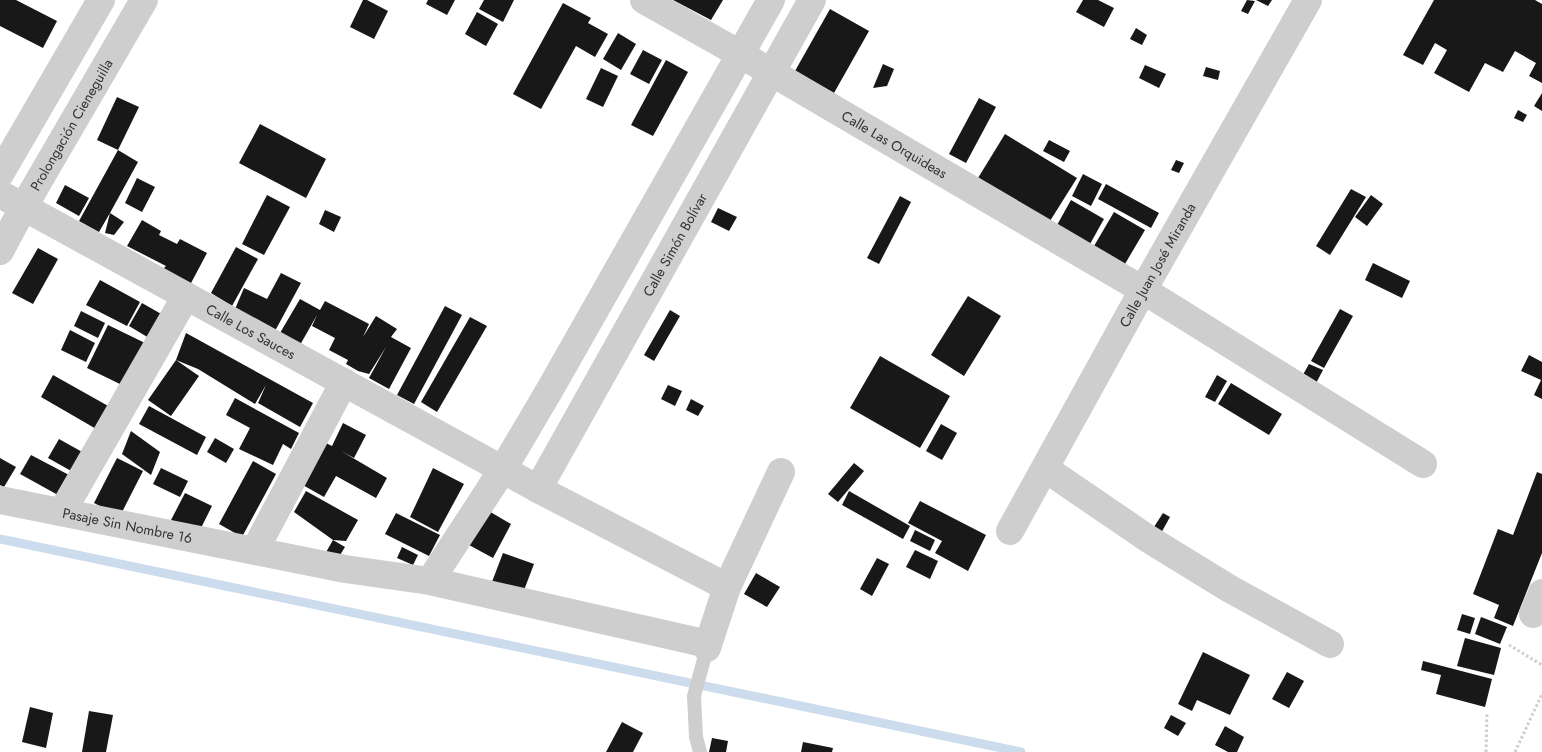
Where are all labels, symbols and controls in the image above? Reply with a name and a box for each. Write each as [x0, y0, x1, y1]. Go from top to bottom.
street label: Prolongación Cieneguilla [25, 55, 118, 194]
street label: Calle Las Orquideas [838, 106, 951, 183]
street label: Calle Simón Bolívar [638, 189, 712, 300]
street label: Calle Juan José Miranda [1114, 199, 1201, 331]
street label: Calle Los Sauces [202, 299, 299, 364]
street label: Pasaje Sin Nombre 16 [61, 503, 194, 548]

